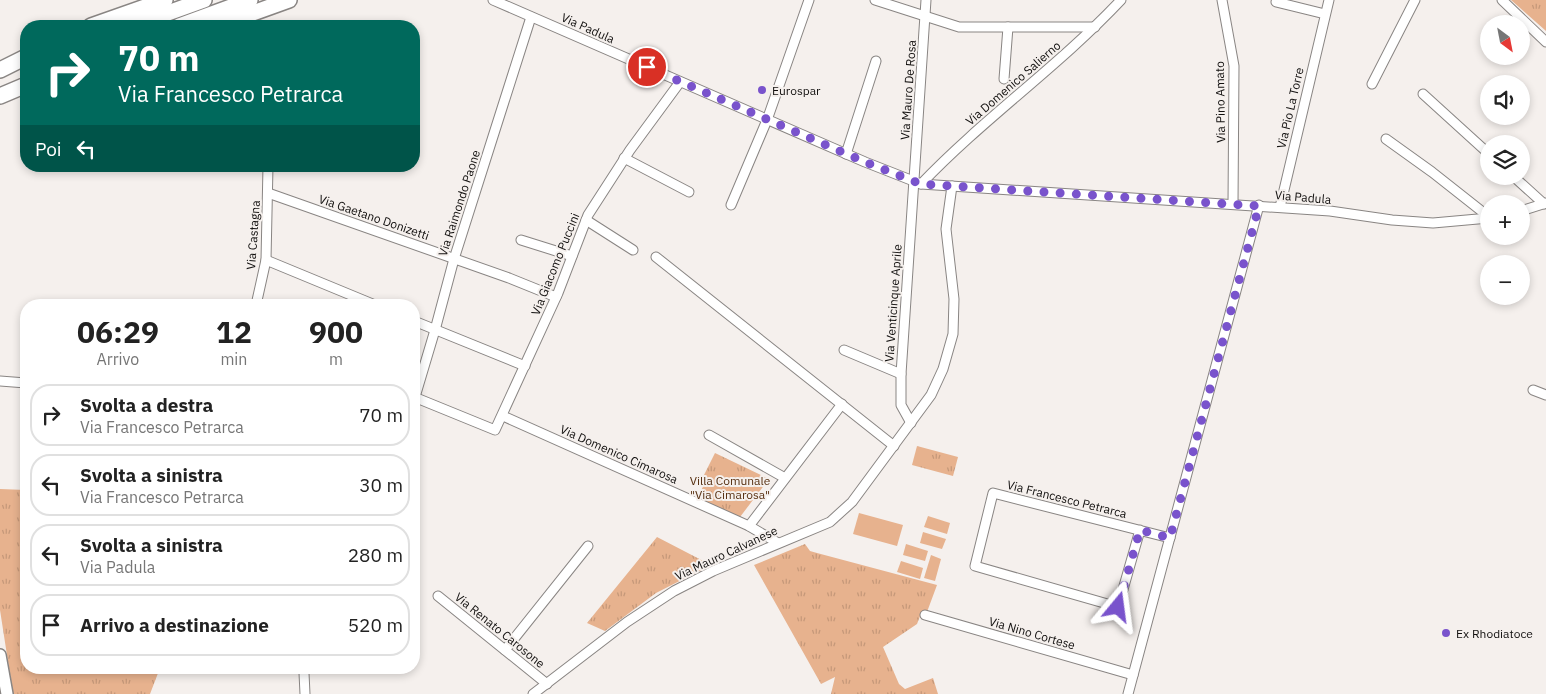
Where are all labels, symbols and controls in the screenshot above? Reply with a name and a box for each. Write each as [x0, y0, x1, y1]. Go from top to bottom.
street label: Via Padula [559, 10, 617, 47]
north arrow [1480, 15, 1530, 65]
map controls [1480, 15, 1530, 305]
text: 70 m [118, 35, 200, 81]
street label: Via Domenico Salierno [962, 38, 1064, 128]
street label: Via Mauro De Rosa [897, 39, 919, 141]
icon: right [35, 40, 100, 105]
pin [626, 46, 668, 88]
icon: arrive [633, 53, 661, 81]
street label: Via Pino Amato [1212, 61, 1228, 143]
street label: Via Pio La Torre [1273, 66, 1307, 150]
button: sound [1480, 75, 1530, 125]
text: Via Francesco Petrarca [118, 79, 343, 108]
place label: Eurospar [772, 83, 821, 98]
marker: Eurospar [756, 84, 768, 96]
icon: left [72, 135, 100, 163]
button: layers [1480, 135, 1530, 185]
text: Poi [35, 137, 62, 161]
street label: Via Raimondo Paone [435, 148, 483, 258]
street label: Via Padula [1274, 187, 1332, 207]
street label: Via Gaetano Donizetti [317, 191, 431, 243]
button: + [1480, 195, 1530, 245]
street label: Via Castagna [243, 199, 263, 270]
street label: Via Giacomo Puccini [528, 211, 582, 317]
street label: Via Venticinque Aprile [881, 243, 905, 362]
button: − [1480, 255, 1530, 305]
text: 06:29 [77, 312, 159, 351]
text: 12 [216, 312, 252, 351]
text: 900 [309, 312, 363, 351]
text: Arrivo [97, 349, 139, 369]
text: min [220, 349, 247, 369]
text: m [329, 349, 343, 369]
text: Svolta a destra [80, 393, 213, 417]
icon: right [37, 401, 65, 429]
text: 70 m [359, 403, 403, 427]
text: Via Francesco Petrarca [80, 417, 244, 437]
street label: Via Domenico Cimarosa [558, 421, 681, 487]
text: Svolta a sinistra [80, 463, 223, 487]
icon: left [37, 471, 65, 499]
text: 30 m [359, 473, 403, 497]
park label: Villa Comunale "Via Cimarosa" [690, 473, 771, 502]
street label: Via Francesco Petrarca [1006, 477, 1129, 521]
text: Via Francesco Petrarca [80, 487, 244, 507]
street label: Via Mauro Calvanese [672, 522, 780, 583]
text: Svolta a sinistra [80, 533, 223, 557]
icon: left [37, 541, 65, 569]
text: 280 m [348, 543, 403, 567]
text: Via Padula [80, 557, 155, 577]
position arrow [1091, 580, 1143, 632]
street label: Via Renato Carosone [452, 589, 548, 671]
icon: arrive [37, 611, 65, 639]
text: Arrivo a destinazione [80, 613, 269, 637]
text: 520 m [348, 613, 403, 637]
street label: Via Nino Cortese [987, 613, 1077, 653]
place label: Ex Rhodiatoce [1456, 626, 1533, 641]
marker: Ex Rhodiatoce [1440, 627, 1452, 639]

